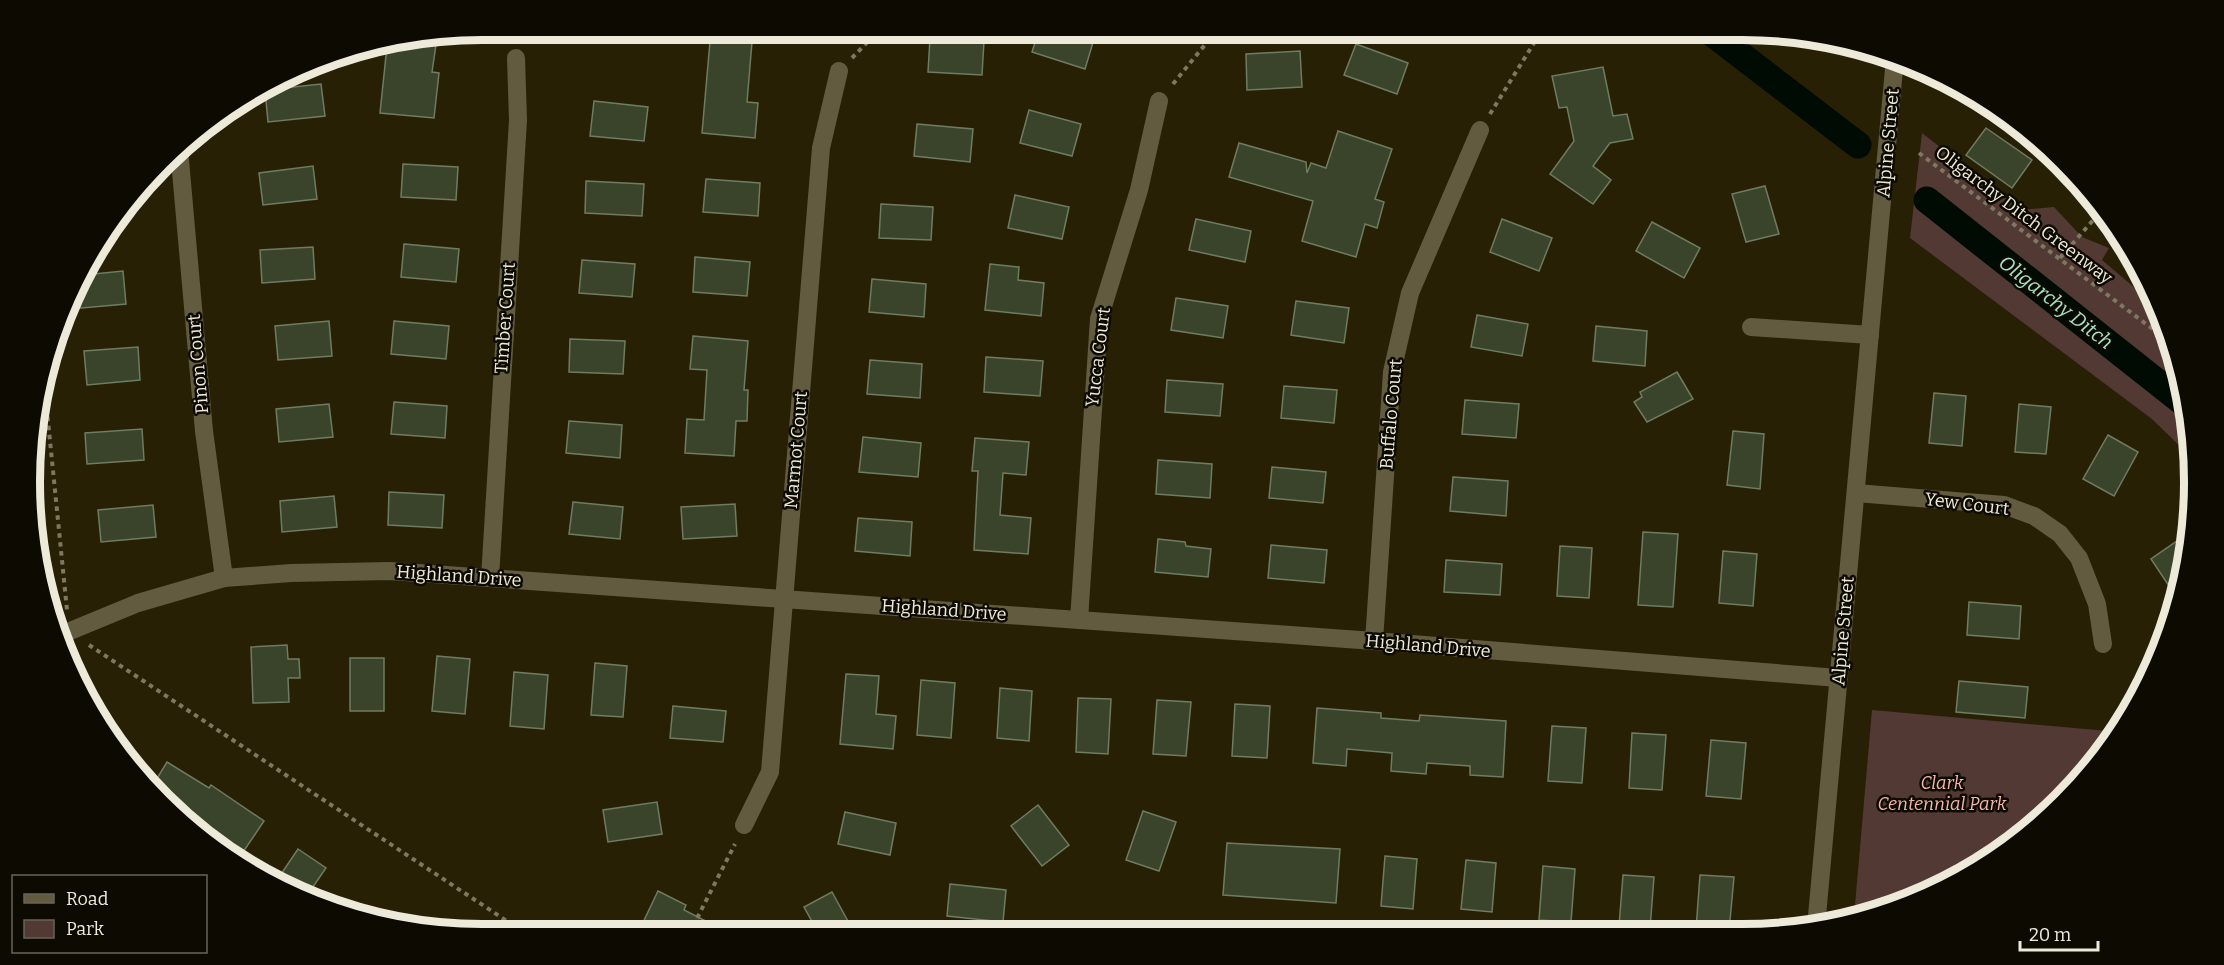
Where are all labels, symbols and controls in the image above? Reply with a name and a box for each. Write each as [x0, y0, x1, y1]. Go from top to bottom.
street label: Alpine Street [1872, 87, 1904, 198]
street label: Oligarchy Ditch Greenway [1931, 141, 2117, 289]
water label: Oligarchy Ditch [1994, 250, 2118, 354]
street label: Timber Court [490, 261, 520, 374]
street label: Yucca Court [1081, 305, 1115, 408]
street label: Pinon Court [183, 313, 213, 415]
street label: Buffalo Court [1375, 357, 1407, 470]
street label: Marmot Court [780, 390, 812, 510]
street label: Yew Court [1924, 488, 2011, 520]
street label: Highland Drive [396, 561, 522, 591]
street label: Alpine Street [1827, 575, 1859, 686]
street label: Highland Drive [881, 595, 1007, 625]
street label: Highland Drive [1365, 630, 1491, 662]
park label: Clark Centennial Park [1878, 772, 2007, 815]
legend [12, 875, 207, 953]
text: Road [66, 888, 109, 910]
scale bar [2020, 914, 2098, 952]
text: Park [66, 918, 105, 940]
text: 20 m [2029, 924, 2071, 946]

